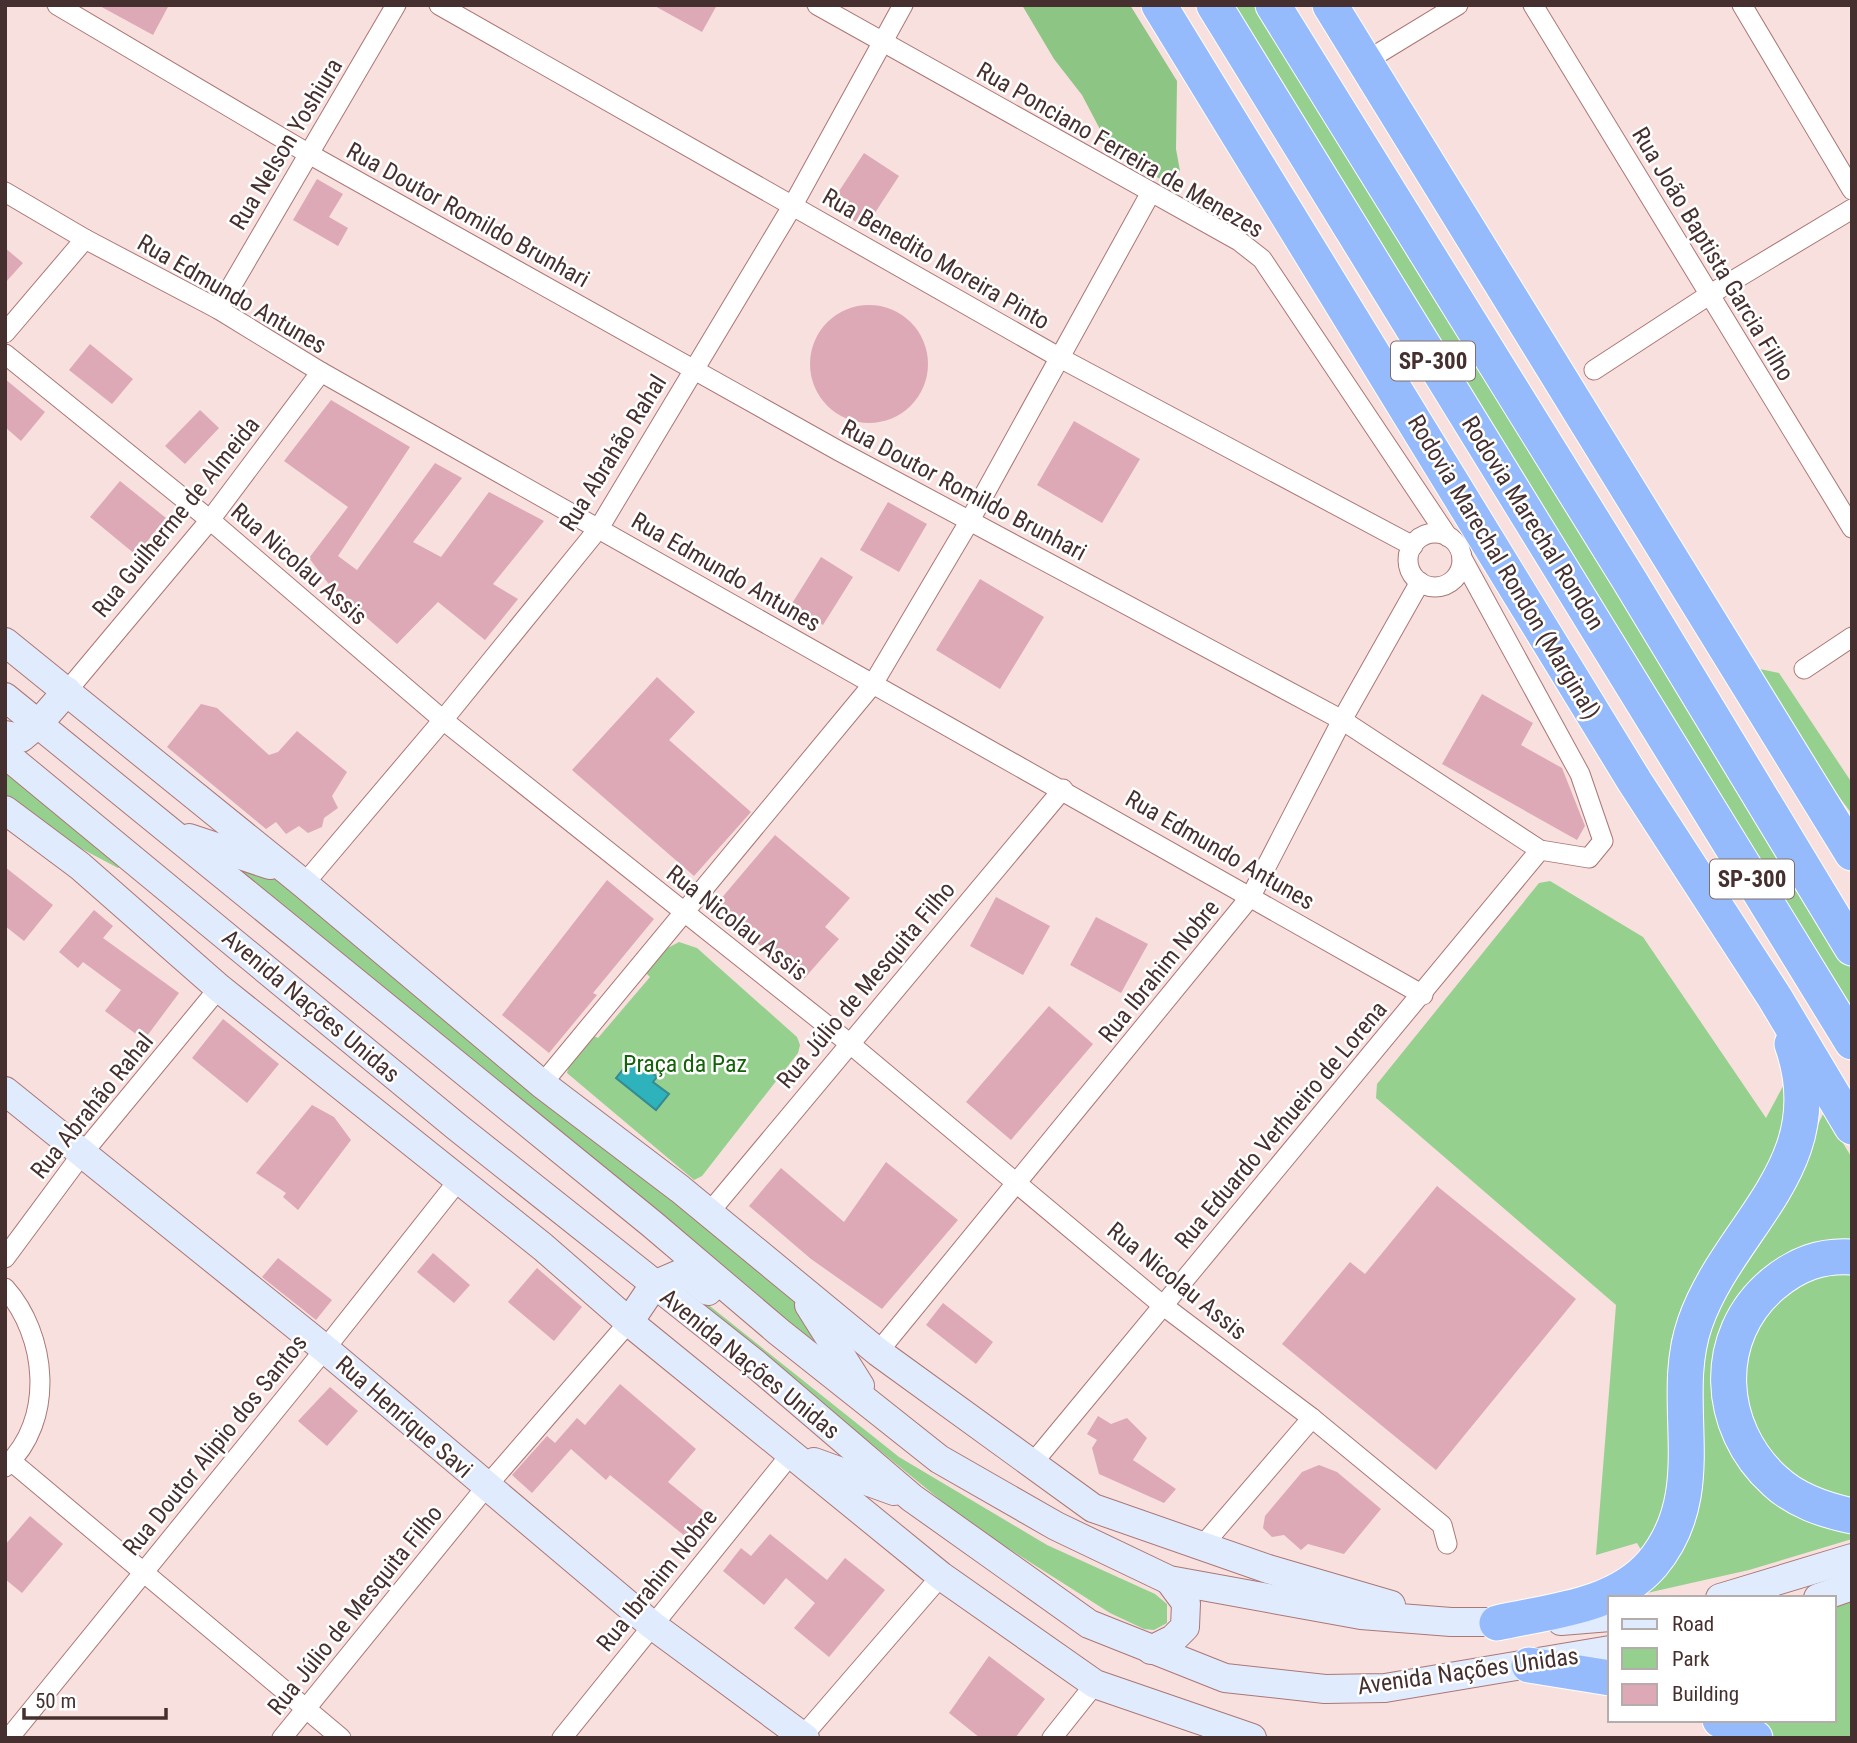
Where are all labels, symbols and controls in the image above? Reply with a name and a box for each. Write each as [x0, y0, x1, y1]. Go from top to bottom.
street label: Rua Nelson Yoshiura [224, 53, 348, 235]
street label: Rua Ponciano Ferreira de Menezes [972, 56, 1268, 244]
street label: Rua João Baptista Garcia Filho [1626, 122, 1800, 386]
street label: Rua Doutor Romildo Brunhari [342, 137, 594, 293]
street label: Rua Benedito Moreira Pinto [817, 182, 1055, 336]
street label: Rua Edmundo Antunes [132, 228, 332, 360]
road number: SP-300 [1391, 342, 1475, 380]
street label: Rua Abrahão Rahal [554, 370, 672, 536]
street label: Rodovia Marechal Rondon (Marginal) [1402, 410, 1606, 724]
street label: Rua Guilherme de Almeida [87, 411, 265, 623]
street label: Rodovia Marechal Rondon [1456, 411, 1610, 635]
street label: Rua Doutor Romildo Brunhari [837, 413, 1091, 567]
street label: Rua Nicolau Assis [225, 497, 373, 631]
street label: Rua Edmundo Antunes [626, 506, 826, 638]
street label: Rua Edmundo Antunes [1120, 784, 1320, 916]
street label: Rua Nicolau Assis [661, 859, 813, 987]
road number: SP-300 [1710, 860, 1794, 898]
street label: Rua Júlio de Mesquita Filho [771, 876, 961, 1094]
street label: Rua Ibrahim Nobre [1093, 894, 1225, 1048]
street label: Avenida Nações Unidas [217, 924, 405, 1088]
street label: Rua Eduardo Verhueiro de Lorena [1169, 996, 1393, 1254]
street label: Rua Abrahão Rahal [25, 1028, 159, 1184]
park label: Praça da Paz [623, 1050, 747, 1078]
street label: Rua Nicolau Assis [1102, 1216, 1252, 1346]
street label: Avenida Nações Unidas [655, 1283, 845, 1445]
street label: Rua Doutor Alipio dos Santos [117, 1329, 313, 1561]
street label: Rua Henrique Savi [330, 1350, 478, 1484]
street label: Rua Júlio de Mesquita Filho [262, 1500, 448, 1720]
street label: Rua Ibrahim Nobre [591, 1503, 723, 1657]
legend [1608, 1596, 1836, 1722]
text: Road [1672, 1612, 1714, 1636]
street label: Avenida Nações Unidas [1356, 1642, 1580, 1700]
text: Park [1672, 1647, 1710, 1671]
scale bar [24, 1676, 166, 1720]
text: Building [1672, 1682, 1739, 1706]
text: 50 m [35, 1689, 76, 1713]

